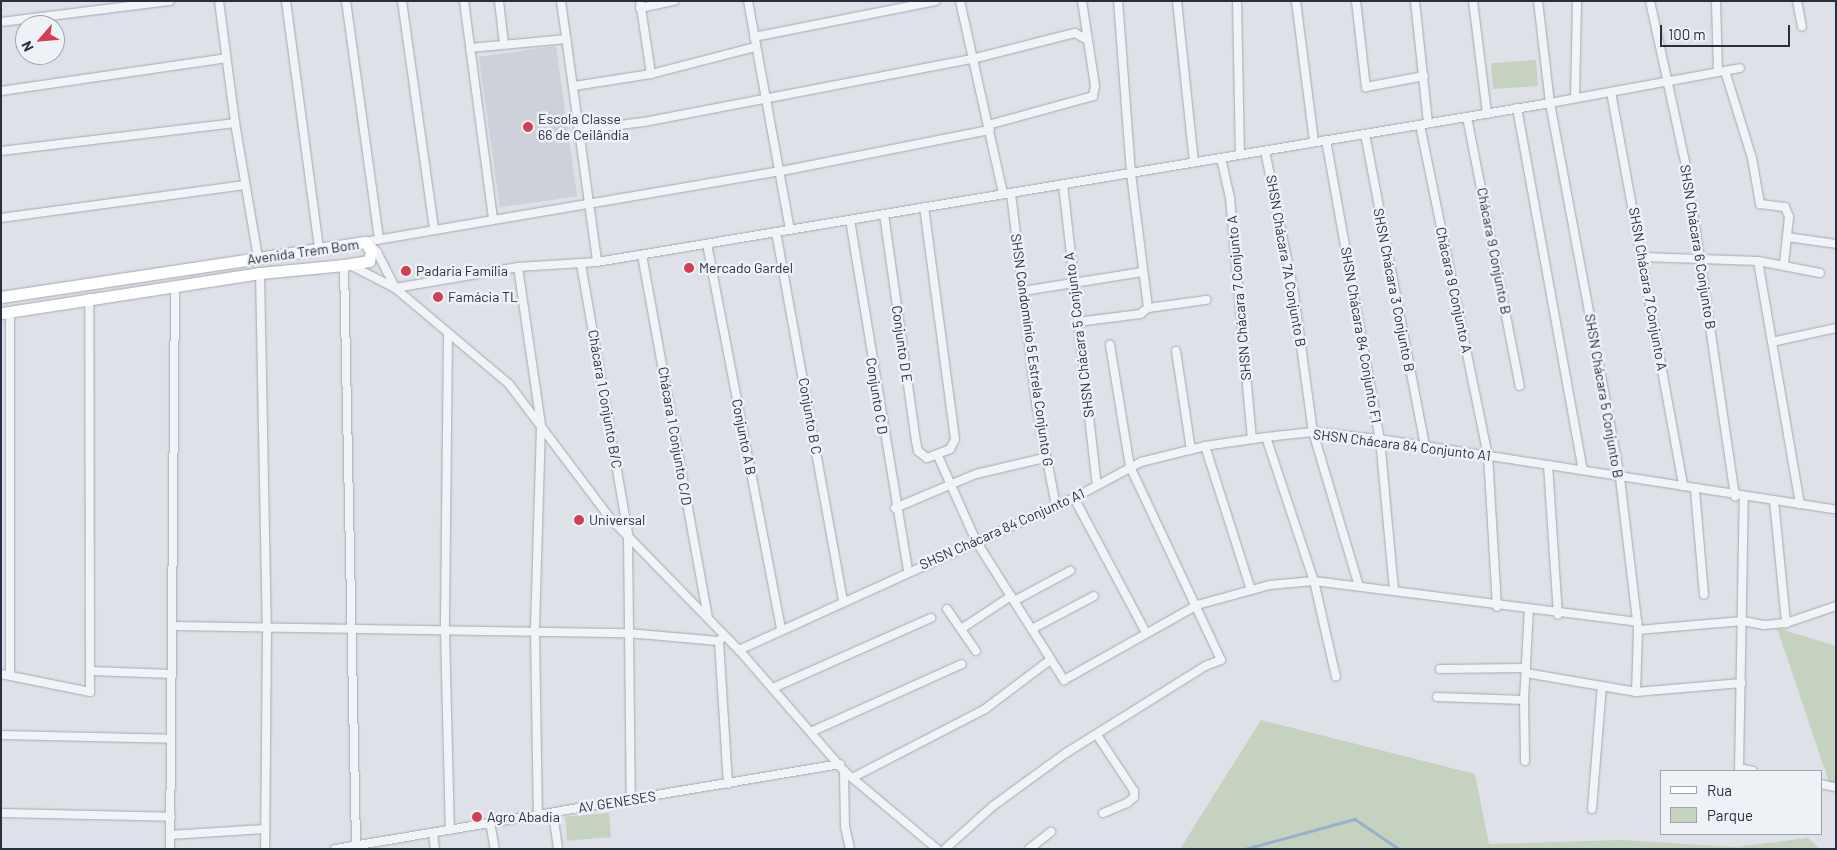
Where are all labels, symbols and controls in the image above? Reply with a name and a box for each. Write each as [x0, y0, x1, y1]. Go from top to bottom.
north arrow [15, 15, 65, 65]
scale bar [1662, 15, 1792, 47]
text: 100 m [1668, 25, 1706, 43]
text: N [17, 39, 37, 55]
place label: Escola Classe 66 de Ceilândia [538, 111, 629, 144]
marker: Escola Classe 66 de Ceilândia [522, 121, 534, 133]
street label: SHSN Chácara 6 Conjunto B [1677, 163, 1719, 331]
street label: SHSN Chácara 7A Conjunto B [1263, 174, 1309, 348]
street label: Chácara 9 Conjunto B [1473, 186, 1515, 316]
street label: SHSN Chácara 7 Conjunto A [1625, 206, 1671, 372]
street label: SHSN Chácara 3 Conjunto B [1370, 207, 1418, 373]
street label: SHSN Chácara 7 Conjunto A [1223, 215, 1255, 381]
street label: Chácara 9 Conjunto A [1432, 225, 1476, 355]
street label: SHSN Condomínio 5 Estrela Conjunto G [1007, 233, 1057, 467]
street label: Avenida Trem Bom [246, 236, 360, 268]
street label: SHSN Chácara 84 Conjunto F1 [1337, 246, 1385, 424]
street label: SHSN Chácara 5 Conjunto A [1061, 251, 1097, 419]
place label: Mercado Gardel [699, 260, 793, 276]
marker: Mercado Gardel [683, 262, 695, 274]
place label: Padaria Família [416, 263, 508, 279]
marker: Padaria Família [400, 265, 412, 277]
place label: Famácia TL [448, 289, 518, 305]
marker: Famácia TL [432, 291, 444, 303]
street label: Conjunto D E [888, 305, 916, 383]
street label: SHSN Chácara 5 Conjunto B [1581, 313, 1627, 479]
street label: Chácara 1 Conjunto B/C [585, 328, 625, 470]
street label: Conjunto C D [863, 356, 891, 436]
street label: Chácara 1 Conjunto C/D [655, 365, 695, 507]
street label: Conjunto B C [795, 376, 825, 456]
street label: Conjunto A B [728, 397, 760, 477]
street label: SHSN Chácara 84 Conjunto A1 [1312, 426, 1492, 464]
street label: SHSN Chácara 84 Conjunto A1 [917, 485, 1087, 573]
place label: Universal [589, 512, 645, 528]
marker: Universal [573, 514, 585, 526]
legend [1660, 770, 1822, 835]
text: Rua [1707, 781, 1732, 799]
street label: AV GENESES [577, 788, 657, 816]
text: Parque [1707, 806, 1753, 824]
place label: Agro Abadia [487, 809, 560, 825]
marker: Agro Abadia [471, 811, 483, 823]

